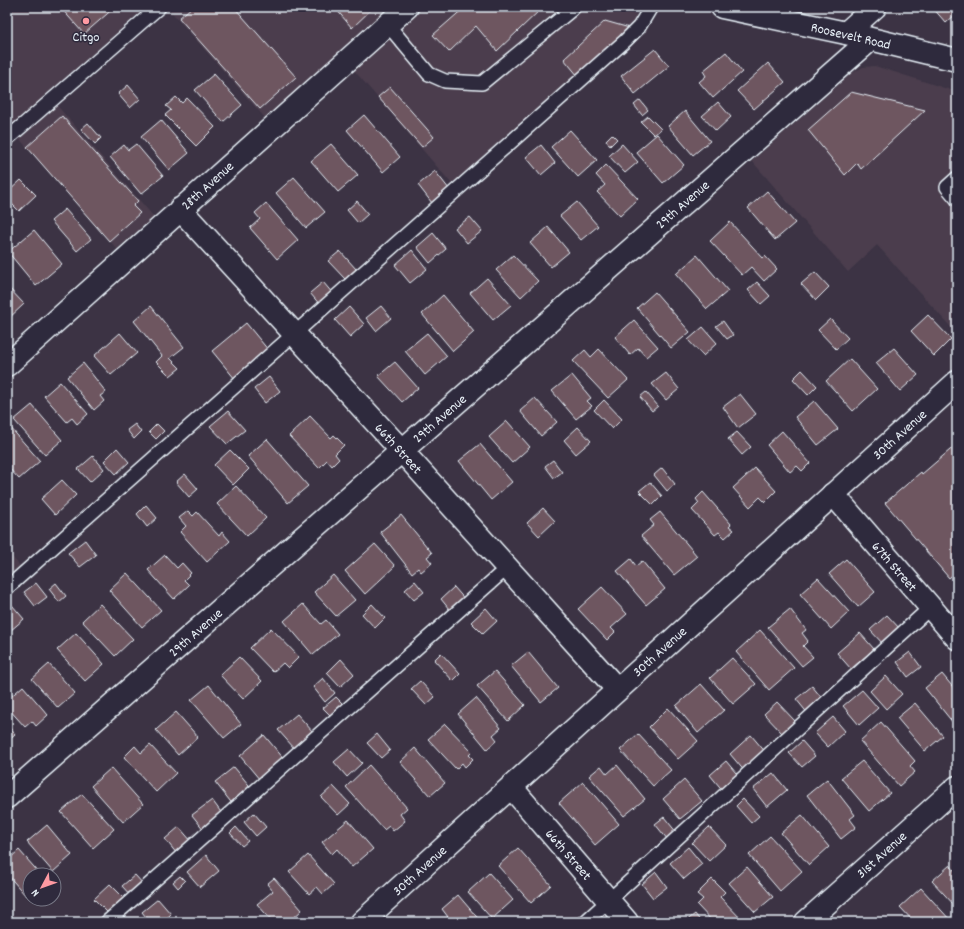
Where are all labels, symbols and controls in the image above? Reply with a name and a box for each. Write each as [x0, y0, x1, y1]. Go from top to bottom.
marker: Citgo [81, 16, 91, 26]
street label: Roosevelt Road [809, 18, 892, 56]
place label: Citgo [72, 28, 100, 48]
street label: 28th Avenue [178, 157, 239, 216]
street label: 29th Avenue [652, 176, 715, 235]
street label: 29th Avenue [409, 390, 472, 449]
street label: 30th Avenue [869, 406, 932, 465]
street label: 66th Street [369, 419, 426, 479]
street label: 67th Street [866, 538, 921, 597]
street label: 29th Avenue [165, 604, 228, 663]
street label: 30th Avenue [629, 623, 692, 682]
street label: 66th Street [539, 825, 596, 885]
street label: 31st Avenue [853, 827, 912, 884]
street label: 30th Avenue [389, 842, 452, 901]
north arrow [22, 867, 62, 907]
text: N [28, 885, 44, 900]

